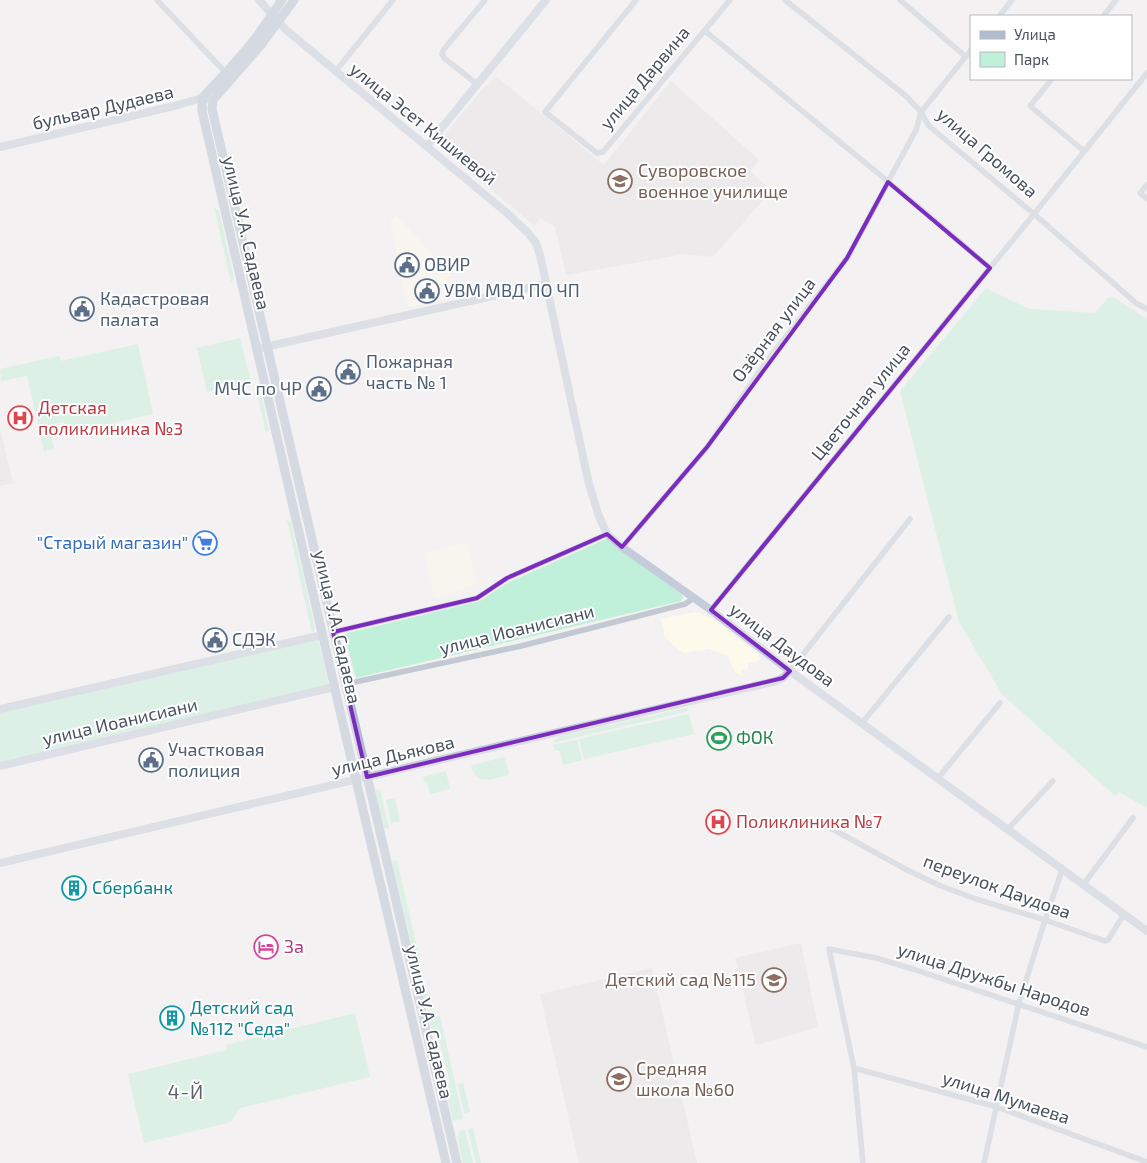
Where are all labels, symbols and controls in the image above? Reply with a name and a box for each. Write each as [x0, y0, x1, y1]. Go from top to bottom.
legend [970, 15, 1132, 80]
street label: улица Дарвина [595, 21, 694, 134]
text: Улица [1014, 25, 1056, 43]
text: Парк [1014, 50, 1049, 68]
street label: улица Эсет Кишиевой [346, 57, 501, 189]
street label: бульвар Дудаева [30, 80, 176, 134]
street label: улица Громова [933, 103, 1042, 202]
street label: улица У.А. Садаева [219, 154, 275, 312]
place label: Суворовское военное училище [638, 159, 788, 202]
school or university icon: Суворовское военное училище [607, 168, 633, 194]
public building icon: ОВИР [394, 252, 420, 278]
place label: ОВИР [424, 253, 470, 275]
street label: Озёрная улица [727, 273, 820, 386]
public building icon: УВМ МВД ПО ЧП [414, 278, 440, 304]
place label: УВМ МВД ПО ЧП [444, 279, 580, 301]
place label: Кадастровая палата [100, 287, 209, 330]
public building icon: Кадастровая палата [69, 296, 95, 322]
street label: Цветочная улица [806, 338, 914, 465]
place label: Пожарная часть № 1 [366, 350, 453, 393]
public building icon: Пожарная часть № 1 [335, 359, 361, 385]
public building icon: МЧС по ЧР [306, 376, 332, 402]
place label: МЧС по ЧР [214, 377, 302, 399]
place label: Детская поликлиника №3 [38, 396, 183, 439]
hospital icon: Детская поликлиника №3 [7, 405, 33, 431]
supermarket icon: "Старый магазин" [192, 530, 218, 556]
place label: "Старый магазин" [37, 531, 188, 553]
street label: улица У.А. Садаева [310, 548, 366, 706]
street label: улица Даудова [726, 597, 840, 691]
street label: улица Иоанисиани [437, 599, 596, 659]
public building icon: СДЭК [202, 627, 228, 653]
place label: СДЭК [232, 628, 276, 650]
street label: улица Иоанисиани [40, 692, 199, 750]
sports icon: ФОК [706, 725, 732, 751]
place label: ФОК [736, 726, 774, 748]
street label: улица Дьякова [329, 730, 456, 780]
place label: Участковая полиция [168, 738, 265, 781]
public building icon: Участковая полиция [138, 747, 164, 773]
hospital icon: Поликлиника №7 [705, 809, 731, 835]
place label: Поликлиника №7 [736, 810, 882, 832]
street label: переулок Даудова [921, 849, 1074, 923]
building icon: Сбербанк [61, 875, 87, 901]
place label: Сбербанк [92, 876, 174, 898]
hotel icon: За [253, 934, 279, 960]
place label: За [284, 935, 304, 957]
street label: улица Дружбы Народов [895, 937, 1094, 1021]
street label: улица У.А. Садаева [402, 943, 458, 1101]
school or university icon: Детский сад №115 [761, 967, 787, 993]
place label: Детский сад №115 [605, 968, 756, 990]
place label: Детский сад №112 "Седа" [190, 996, 294, 1039]
building icon: Детский сад №112 "Седа" [159, 1005, 185, 1031]
place label: Средняя школа №60 [636, 1057, 735, 1100]
school or university icon: Средняя школа №60 [606, 1066, 632, 1092]
street label: улица Мумаева [940, 1066, 1073, 1128]
district label: 4-Й [168, 1080, 204, 1103]

